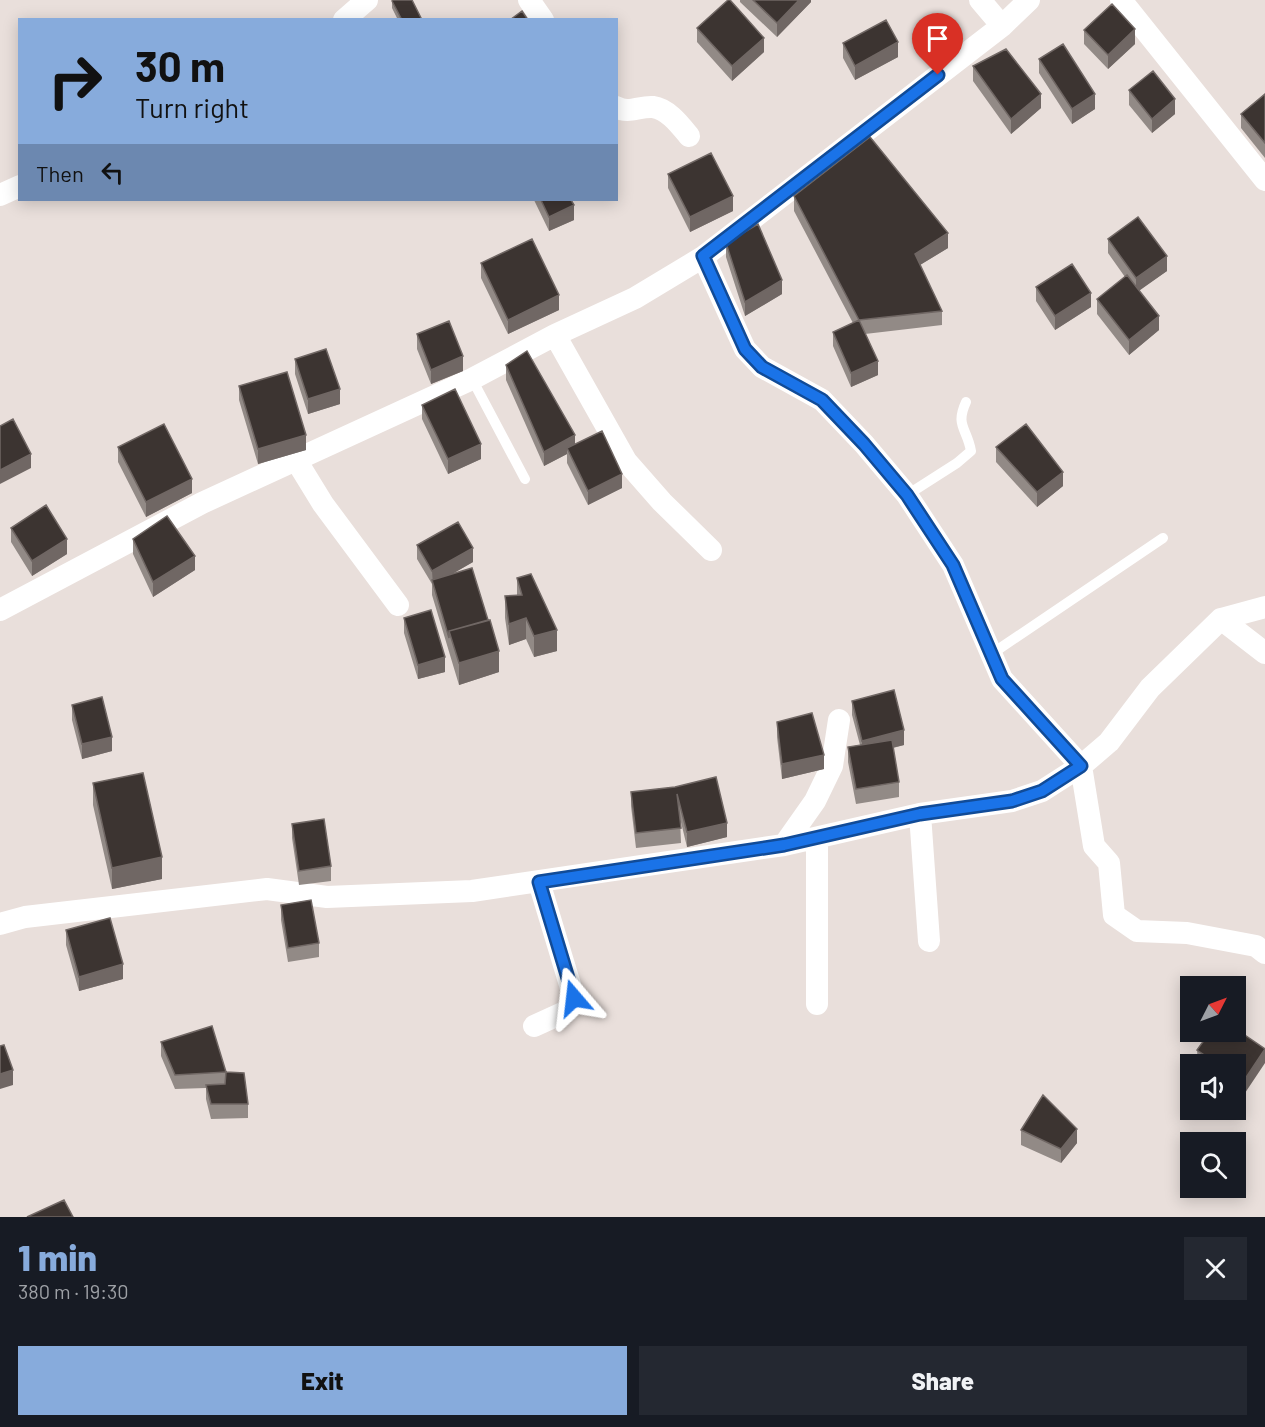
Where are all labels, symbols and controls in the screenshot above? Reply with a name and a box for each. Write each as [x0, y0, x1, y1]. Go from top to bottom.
pin [912, 13, 963, 75]
icon: arrive [921, 22, 954, 55]
text: 30 m [135, 40, 225, 90]
icon: right [36, 42, 114, 120]
text: Turn right [135, 91, 249, 123]
icon: left [96, 156, 129, 189]
text: Then [36, 160, 84, 186]
position arrow [542, 966, 606, 1030]
north arrow [1180, 976, 1246, 1042]
map controls [1180, 976, 1246, 1198]
button: sound [1180, 1054, 1246, 1120]
button: search [1180, 1132, 1246, 1198]
text: 1 min [18, 1235, 97, 1278]
button: close [1184, 1237, 1247, 1300]
text: 380 m · 19:30 [18, 1279, 129, 1303]
button: Exit [18, 1346, 627, 1415]
button: Share [639, 1346, 1247, 1415]

